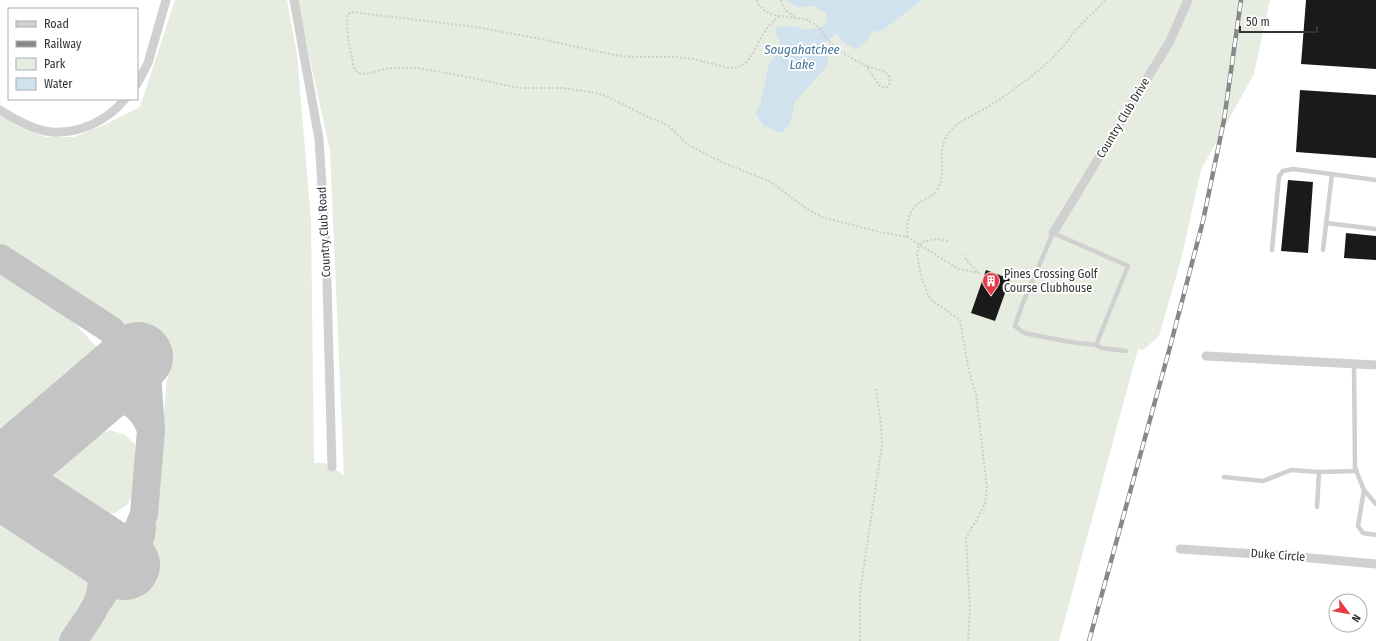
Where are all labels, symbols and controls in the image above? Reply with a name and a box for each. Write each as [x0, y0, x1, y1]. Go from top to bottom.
legend [8, 8, 138, 100]
scale bar [1240, 8, 1317, 34]
text: 50 m [1246, 15, 1270, 29]
text: Road [44, 17, 69, 31]
text: Railway [44, 37, 82, 51]
water label: Sougahatchee Lake [763, 42, 840, 72]
text: Park [44, 57, 66, 71]
street label: Country Club Drive [1094, 75, 1152, 161]
text: Water [44, 77, 73, 91]
street label: Country Club Road [315, 186, 333, 278]
place label: Pines Crossing Golf Course Clubhouse [1004, 267, 1099, 295]
building icon: Pines Crossing Golf Course Clubhouse [981, 271, 1001, 296]
street label: Duke Circle [1250, 546, 1306, 564]
north arrow [1328, 593, 1368, 633]
text: N [1349, 612, 1363, 624]

